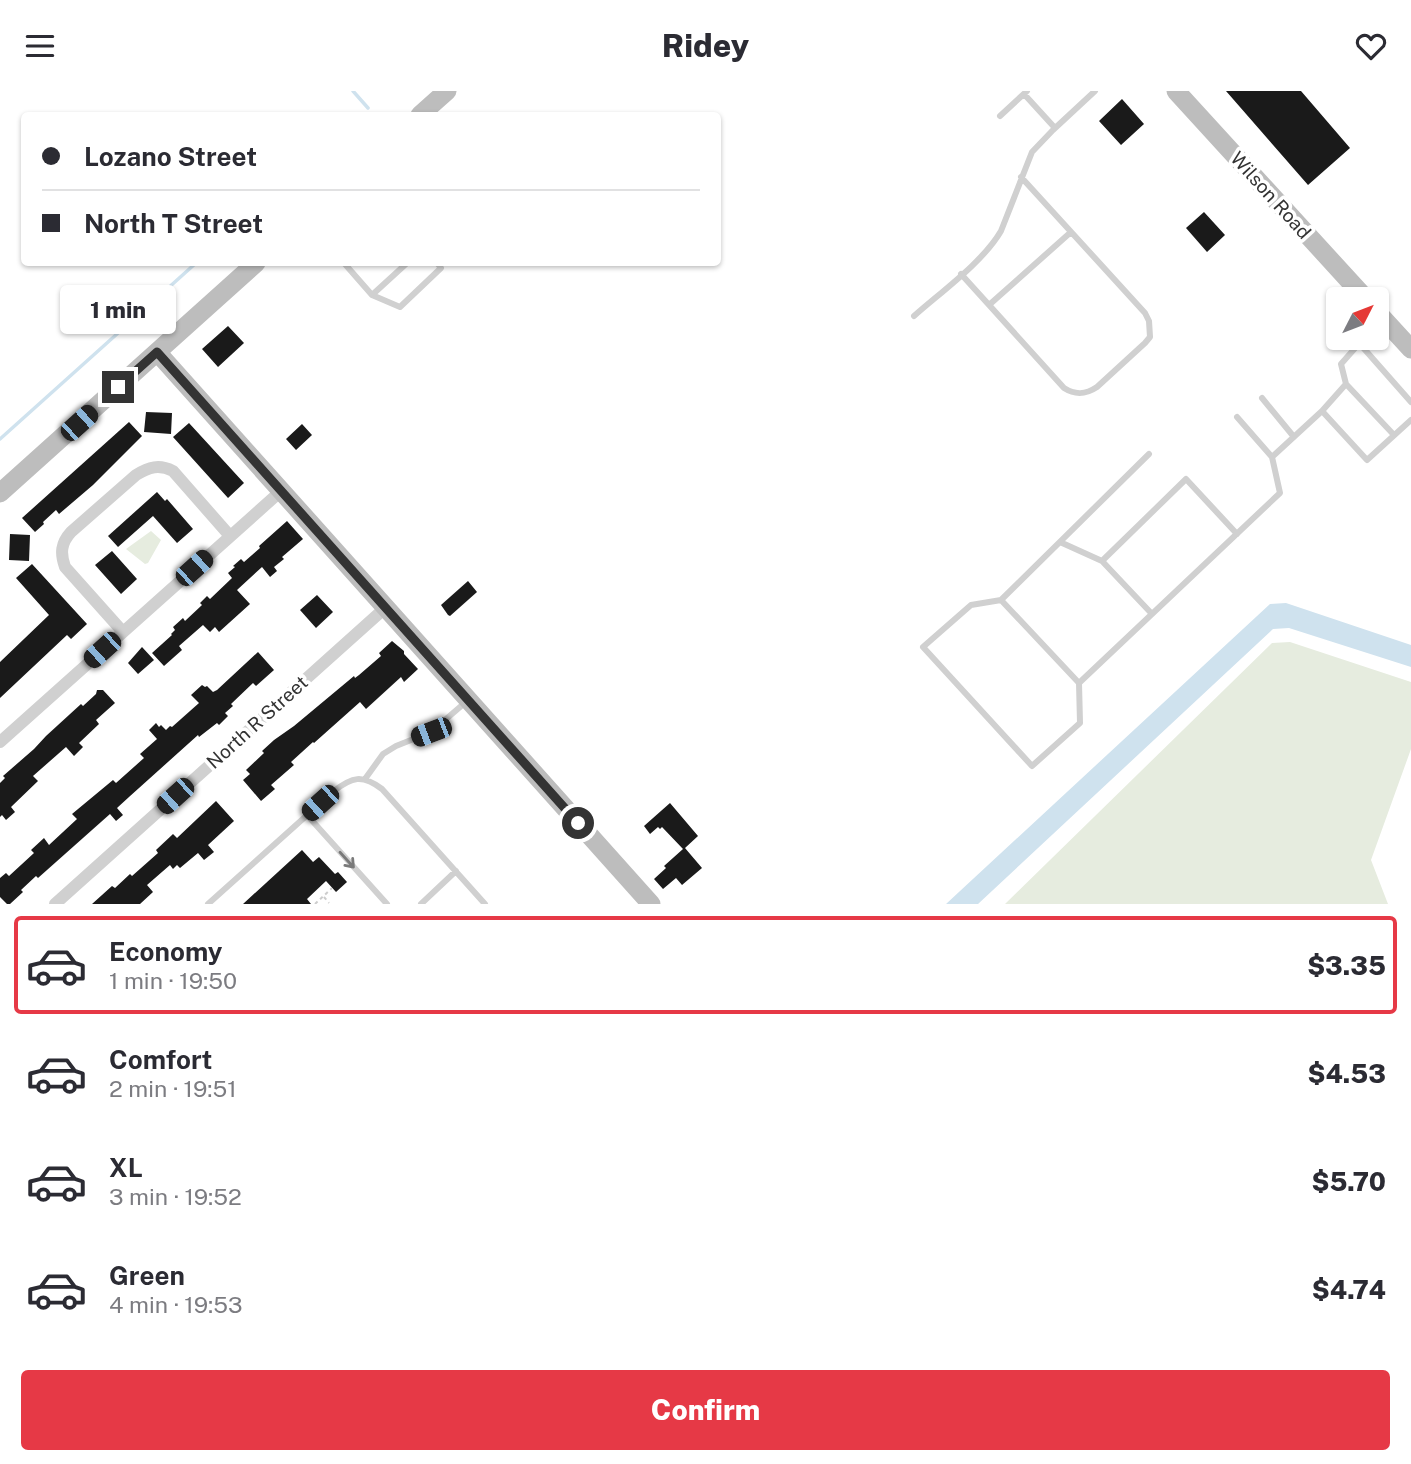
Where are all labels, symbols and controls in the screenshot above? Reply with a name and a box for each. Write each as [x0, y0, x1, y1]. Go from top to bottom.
icon: menu [21, 27, 59, 65]
text: Ridey [662, 27, 749, 64]
icon: heart [1352, 27, 1390, 65]
text: Lozano Street [84, 141, 257, 172]
street label: Wilson Road [1226, 147, 1316, 243]
text: North T Street [84, 208, 263, 239]
callout: 1 min [60, 285, 176, 335]
north arrow [1326, 287, 1390, 350]
map controls [1326, 287, 1389, 350]
text: 1 min [90, 296, 146, 323]
route end [102, 371, 134, 403]
car [57, 401, 102, 445]
car [172, 546, 217, 590]
car [80, 628, 125, 672]
street label: North R Street [202, 671, 312, 773]
car [408, 715, 455, 749]
car [153, 774, 198, 818]
car [298, 781, 343, 825]
route start [562, 807, 594, 839]
one-way arrow [339, 850, 355, 868]
icon: car [25, 934, 88, 997]
text: Economy [109, 936, 222, 967]
text: $3.35 [1307, 950, 1386, 981]
text: 1 min · 19:50 [109, 967, 237, 994]
icon: car [25, 1042, 88, 1105]
text: Comfort [109, 1044, 212, 1075]
text: $4.53 [1307, 1058, 1386, 1089]
text: 2 min · 19:51 [109, 1075, 237, 1102]
icon: car [25, 1150, 88, 1213]
text: XL [109, 1152, 143, 1183]
text: $5.70 [1311, 1166, 1386, 1197]
text: 3 min · 19:52 [109, 1183, 242, 1210]
icon: car [25, 1258, 88, 1321]
text: Green [109, 1260, 185, 1291]
text: $4.74 [1312, 1274, 1386, 1305]
text: 4 min · 19:53 [109, 1291, 243, 1318]
button: Confirm [21, 1370, 1390, 1450]

